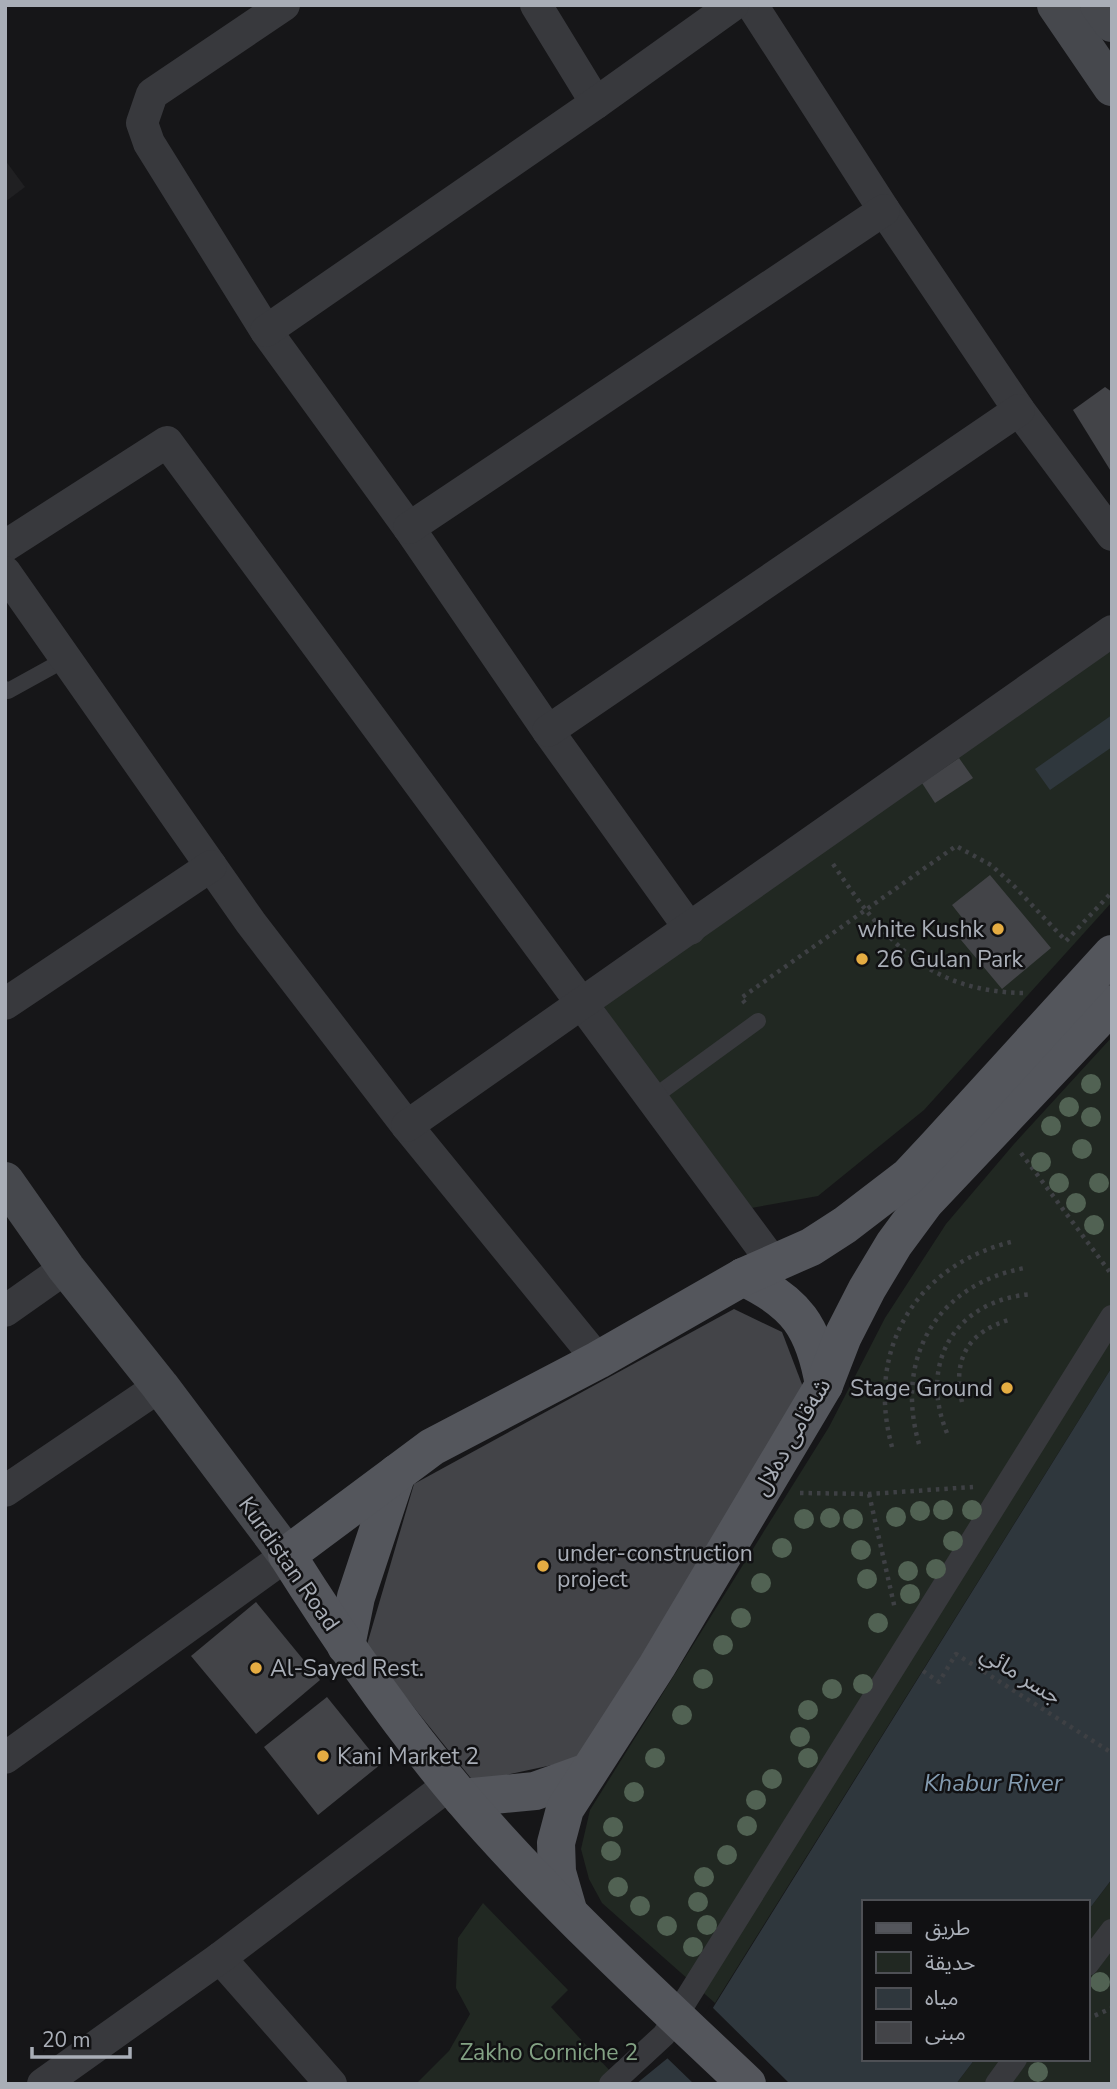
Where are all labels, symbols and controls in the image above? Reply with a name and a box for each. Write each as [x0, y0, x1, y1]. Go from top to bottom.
place label: white Kushk [858, 914, 985, 945]
marker: white Kushk [990, 921, 1006, 937]
place label: 26 Gulan Park [876, 944, 1024, 975]
marker: 26 Gulan Park [854, 951, 870, 967]
street label: شەقامی دەلال [746, 1373, 838, 1501]
place label: Stage Ground [850, 1373, 993, 1404]
marker: Stage Ground [999, 1380, 1015, 1396]
street label: Kurdistan Road [231, 1491, 347, 1637]
place label: under-construction project [557, 1538, 753, 1595]
marker: under-construction project [535, 1558, 551, 1574]
street label: جسر مائي [974, 1638, 1067, 1713]
place label: Al-Sayed Rest. [270, 1653, 424, 1684]
marker: Al-Sayed Rest. [248, 1660, 264, 1676]
place label: Kani Market 2 [337, 1741, 479, 1772]
marker: Kani Market 2 [315, 1748, 331, 1764]
water label: Khabur River [924, 1767, 1064, 1799]
legend [862, 1900, 1089, 2061]
text: طريق [925, 1914, 970, 1942]
text: حديقة [925, 1949, 975, 1977]
text: مياه [925, 1984, 958, 2012]
scale bar [32, 2016, 130, 2060]
text: مبنى [925, 2019, 966, 2047]
text: 20 m [42, 2026, 91, 2054]
park label: Zakho Corniche 2 [460, 2037, 638, 2068]

